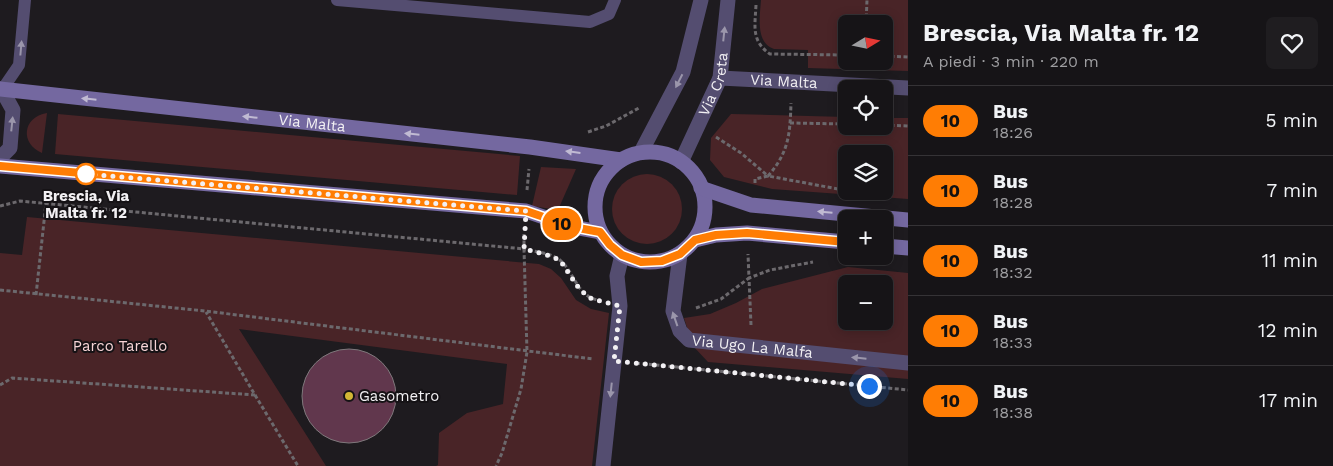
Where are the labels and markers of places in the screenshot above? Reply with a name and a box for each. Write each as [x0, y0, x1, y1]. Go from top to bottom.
marker: Brescia, Via Malta fr. 12 [75, 163, 97, 185]
place label: Brescia, Via Malta fr. 12 [43, 187, 130, 222]
place label: Gasometro [359, 387, 439, 405]
marker: Gasometro [343, 390, 355, 402]

